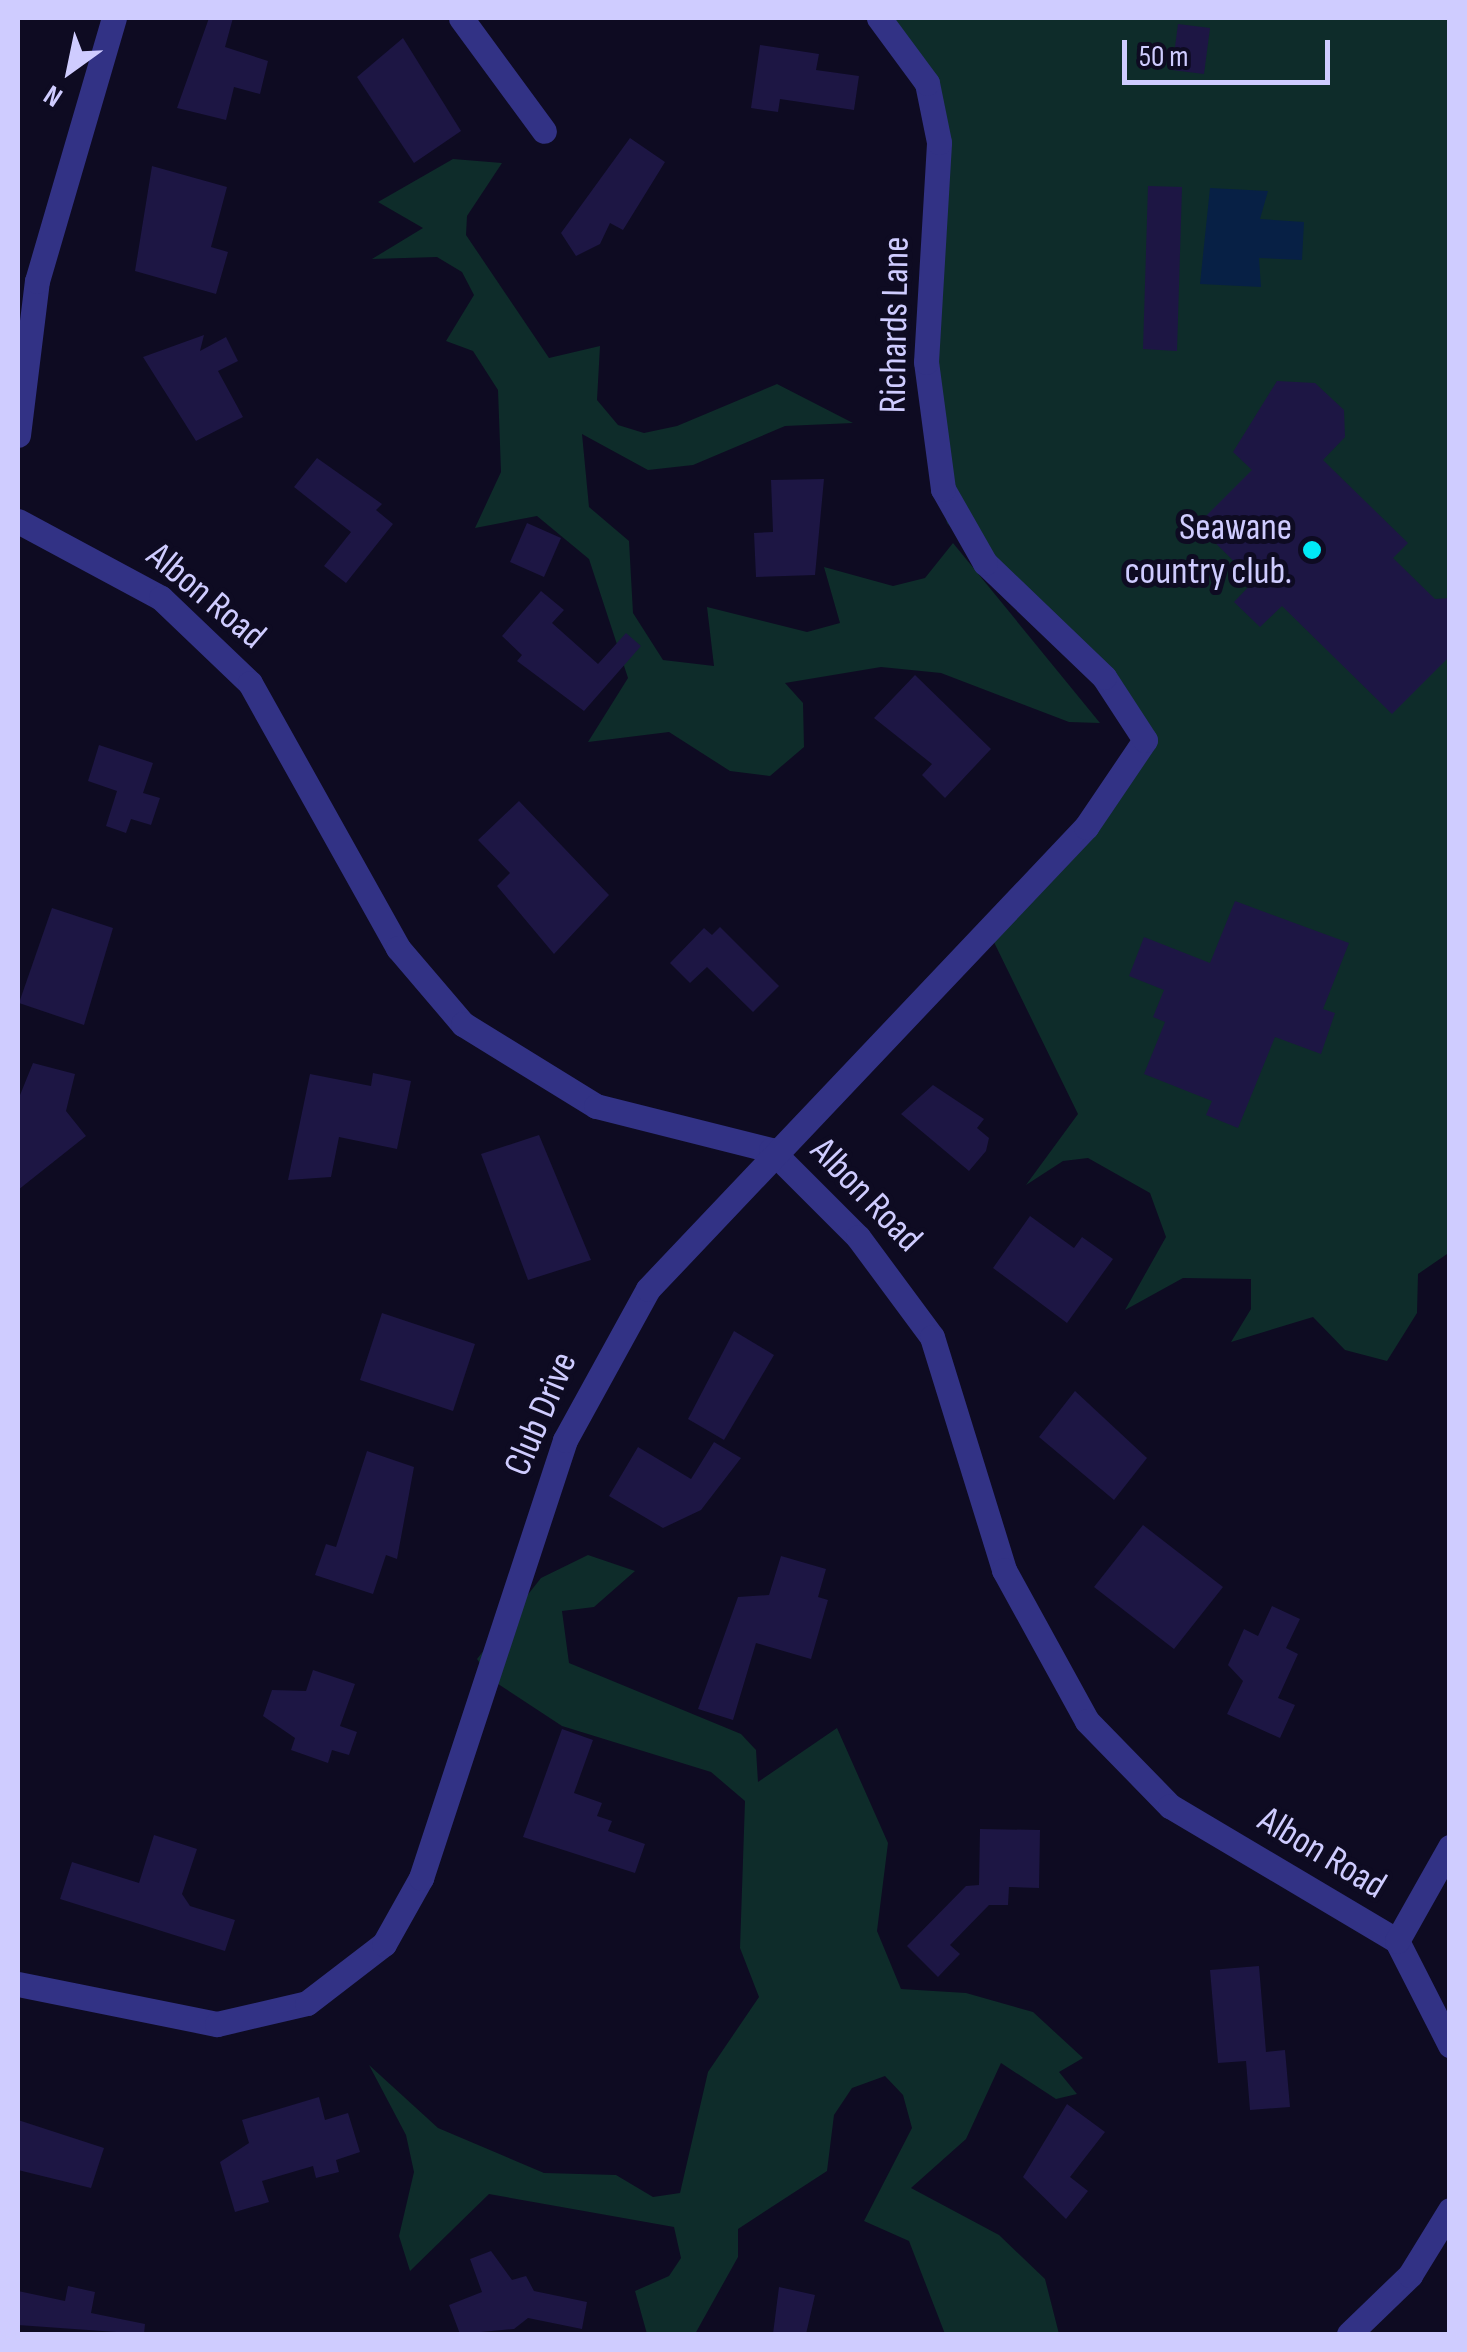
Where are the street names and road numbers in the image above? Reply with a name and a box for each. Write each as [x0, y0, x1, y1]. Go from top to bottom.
street label: Richards Lane [871, 236, 919, 414]
street label: Albon Road [137, 533, 275, 659]
street label: Albon Road [801, 1128, 931, 1262]
street label: Club Drive [495, 1345, 587, 1483]
street label: Albon Road [1250, 1797, 1394, 1909]

